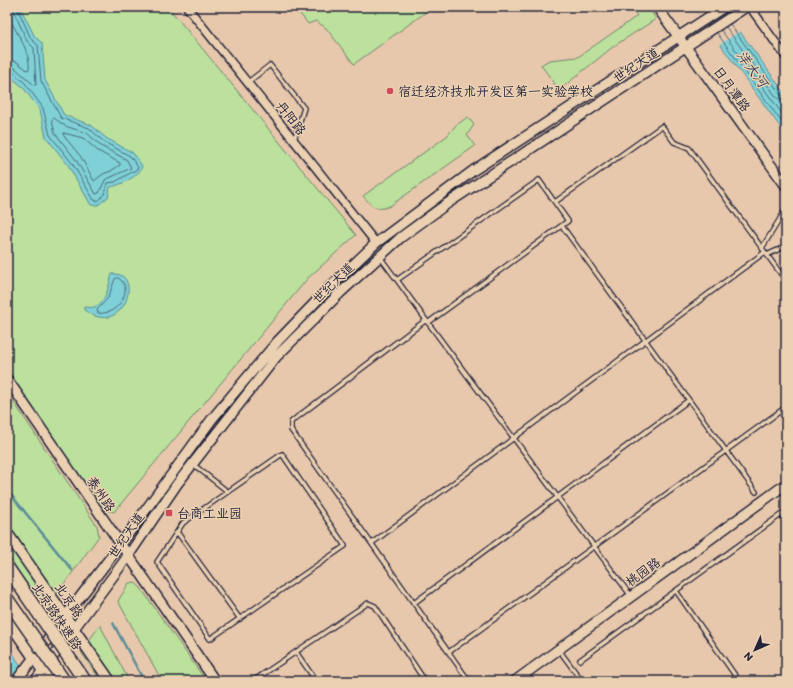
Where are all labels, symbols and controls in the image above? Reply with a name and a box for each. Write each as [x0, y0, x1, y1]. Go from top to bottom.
street label: 世纪大道 [610, 45, 662, 85]
water label: 洋大河 [733, 47, 772, 93]
street label: 日月潭路 [711, 64, 753, 114]
place label: 宿迁经济技术开发区第一实验学校 [398, 84, 593, 99]
marker: 宿迁经济技术开发区第一实验学校 [385, 86, 395, 96]
street label: 丹阳路 [273, 98, 309, 138]
street label: 世纪大道 [309, 260, 357, 306]
street label: 泰州路 [84, 474, 118, 514]
place label: 台商工业园 [177, 506, 242, 521]
marker: 台商工业园 [164, 508, 174, 518]
street label: 世纪大道 [105, 509, 147, 561]
street label: 桃园路 [623, 554, 663, 590]
street label: 北京路快速路 [29, 579, 85, 653]
street label: 北京路 [52, 580, 86, 620]
north arrow [735, 630, 775, 670]
text: N [741, 649, 756, 664]

